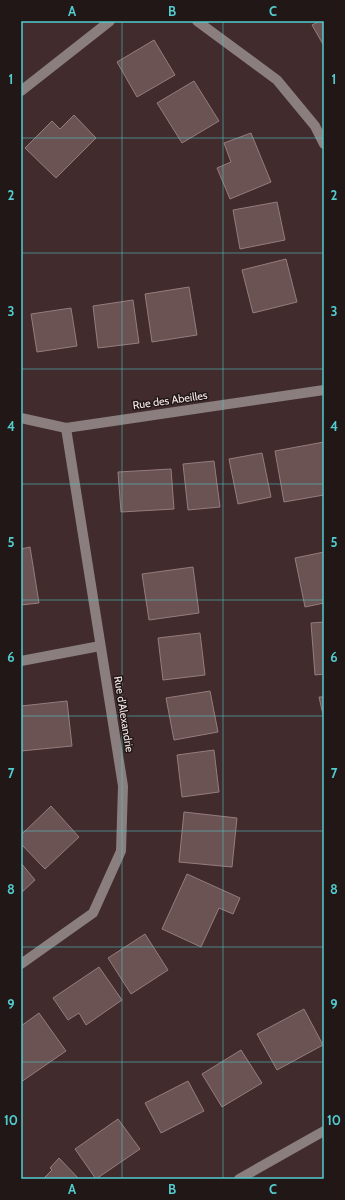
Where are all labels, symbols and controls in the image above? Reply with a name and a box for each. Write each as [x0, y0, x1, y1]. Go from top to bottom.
text: A [68, 3, 77, 19]
text: B [168, 3, 176, 19]
text: C [269, 3, 277, 19]
text: 1 [9, 71, 13, 87]
text: 1 [332, 71, 336, 87]
text: 2 [8, 187, 15, 203]
text: 2 [331, 187, 338, 203]
text: 3 [7, 303, 15, 319]
text: 3 [330, 303, 338, 319]
street label: Rue des Abeilles [132, 388, 209, 412]
text: 4 [7, 418, 15, 434]
text: 4 [330, 418, 338, 434]
text: 5 [8, 534, 15, 550]
text: 5 [331, 534, 338, 550]
text: 6 [7, 649, 15, 665]
text: 6 [330, 649, 338, 665]
street label: Rue d'Alexandrie [111, 675, 137, 753]
text: 7 [8, 765, 15, 781]
text: 7 [331, 765, 338, 781]
text: 8 [7, 881, 15, 897]
text: 8 [330, 881, 338, 897]
text: 9 [7, 996, 15, 1012]
text: 9 [330, 996, 338, 1012]
text: 10 [4, 1112, 18, 1128]
text: 10 [327, 1112, 341, 1128]
text: A [68, 1181, 77, 1197]
text: B [168, 1181, 176, 1197]
text: C [269, 1181, 277, 1197]

